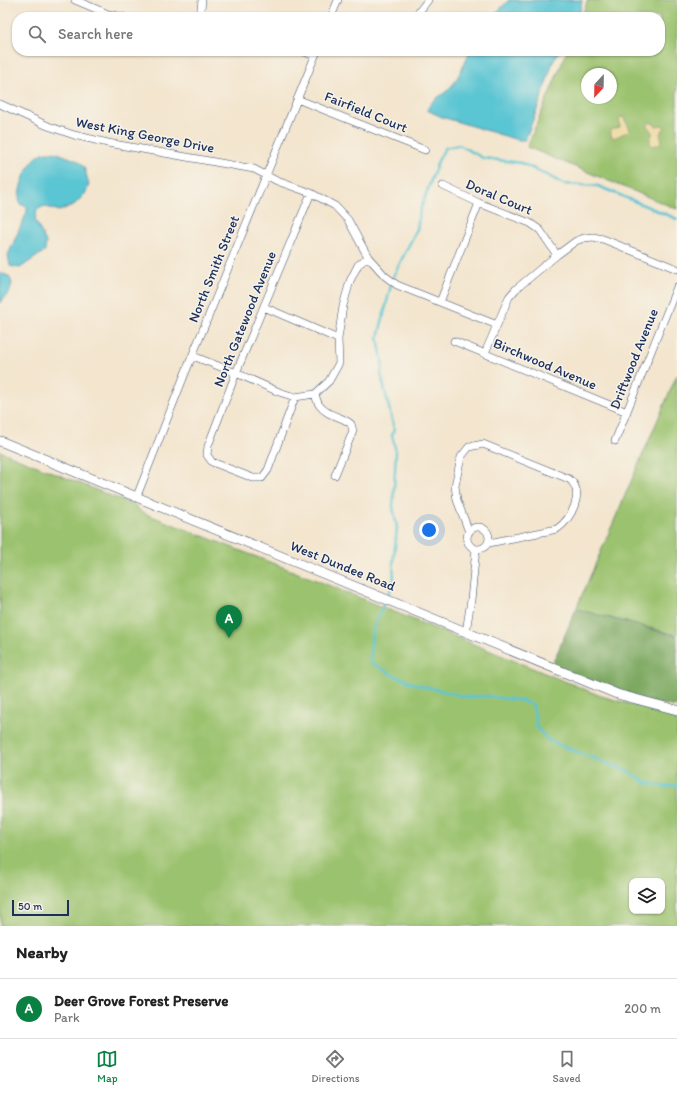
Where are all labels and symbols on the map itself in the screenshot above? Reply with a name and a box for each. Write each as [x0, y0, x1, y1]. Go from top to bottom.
north arrow [581, 68, 617, 104]
street label: Fairfield Court [322, 88, 410, 136]
street label: West King George Drive [74, 113, 216, 157]
street label: Doral Court [463, 175, 535, 219]
street label: North Smith Street [185, 213, 243, 325]
street label: North Gatewood Avenue [210, 248, 280, 389]
street label: Driftwood Avenue [606, 306, 662, 412]
street label: Birchwood Avenue [491, 335, 600, 394]
your location [419, 520, 439, 540]
street label: West Dundee Road [288, 537, 398, 595]
pin: A [216, 605, 242, 638]
scale bar [12, 898, 69, 917]

